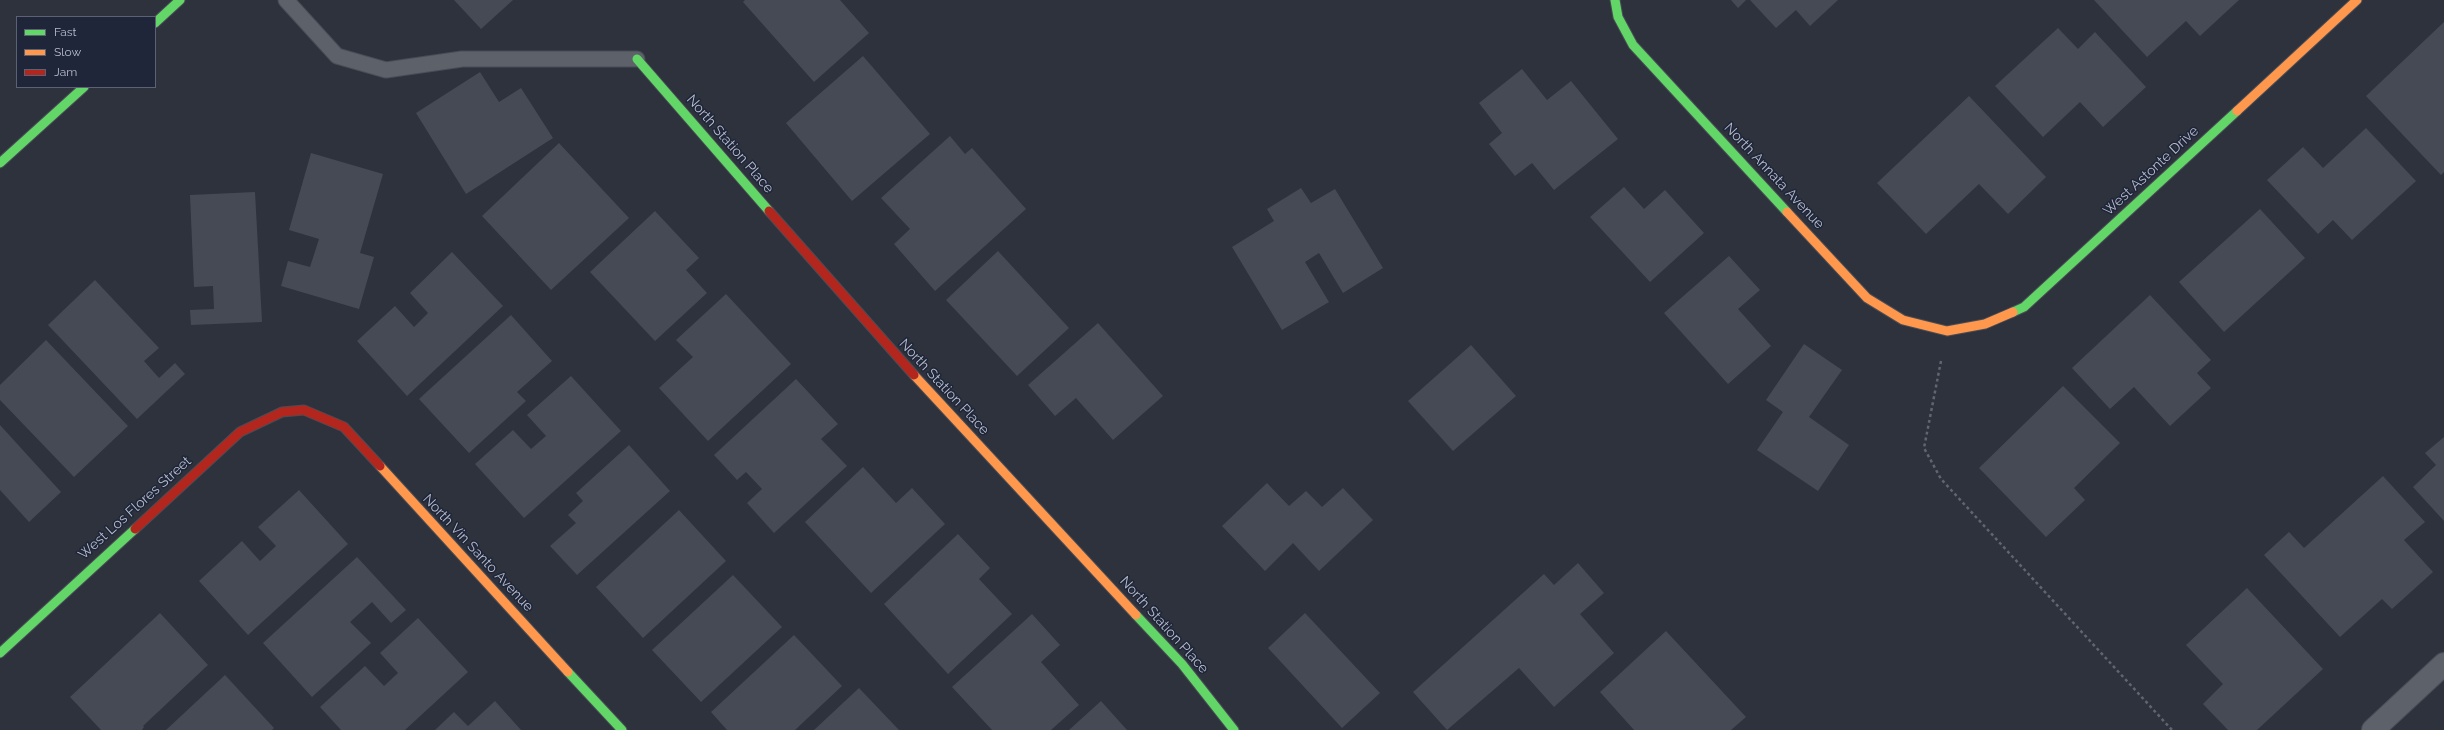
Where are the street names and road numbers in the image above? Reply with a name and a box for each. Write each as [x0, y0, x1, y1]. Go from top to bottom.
street label: North Station Place [683, 91, 777, 197]
street label: North Annata Avenue [1721, 120, 1827, 232]
street label: West Astonte Drive [2100, 123, 2202, 219]
street label: North Station Place [895, 336, 993, 438]
street label: West Los Flores Street [75, 453, 195, 563]
street label: North Vin Santo Avenue [419, 491, 537, 615]
street label: North Station Place [1116, 573, 1212, 677]

